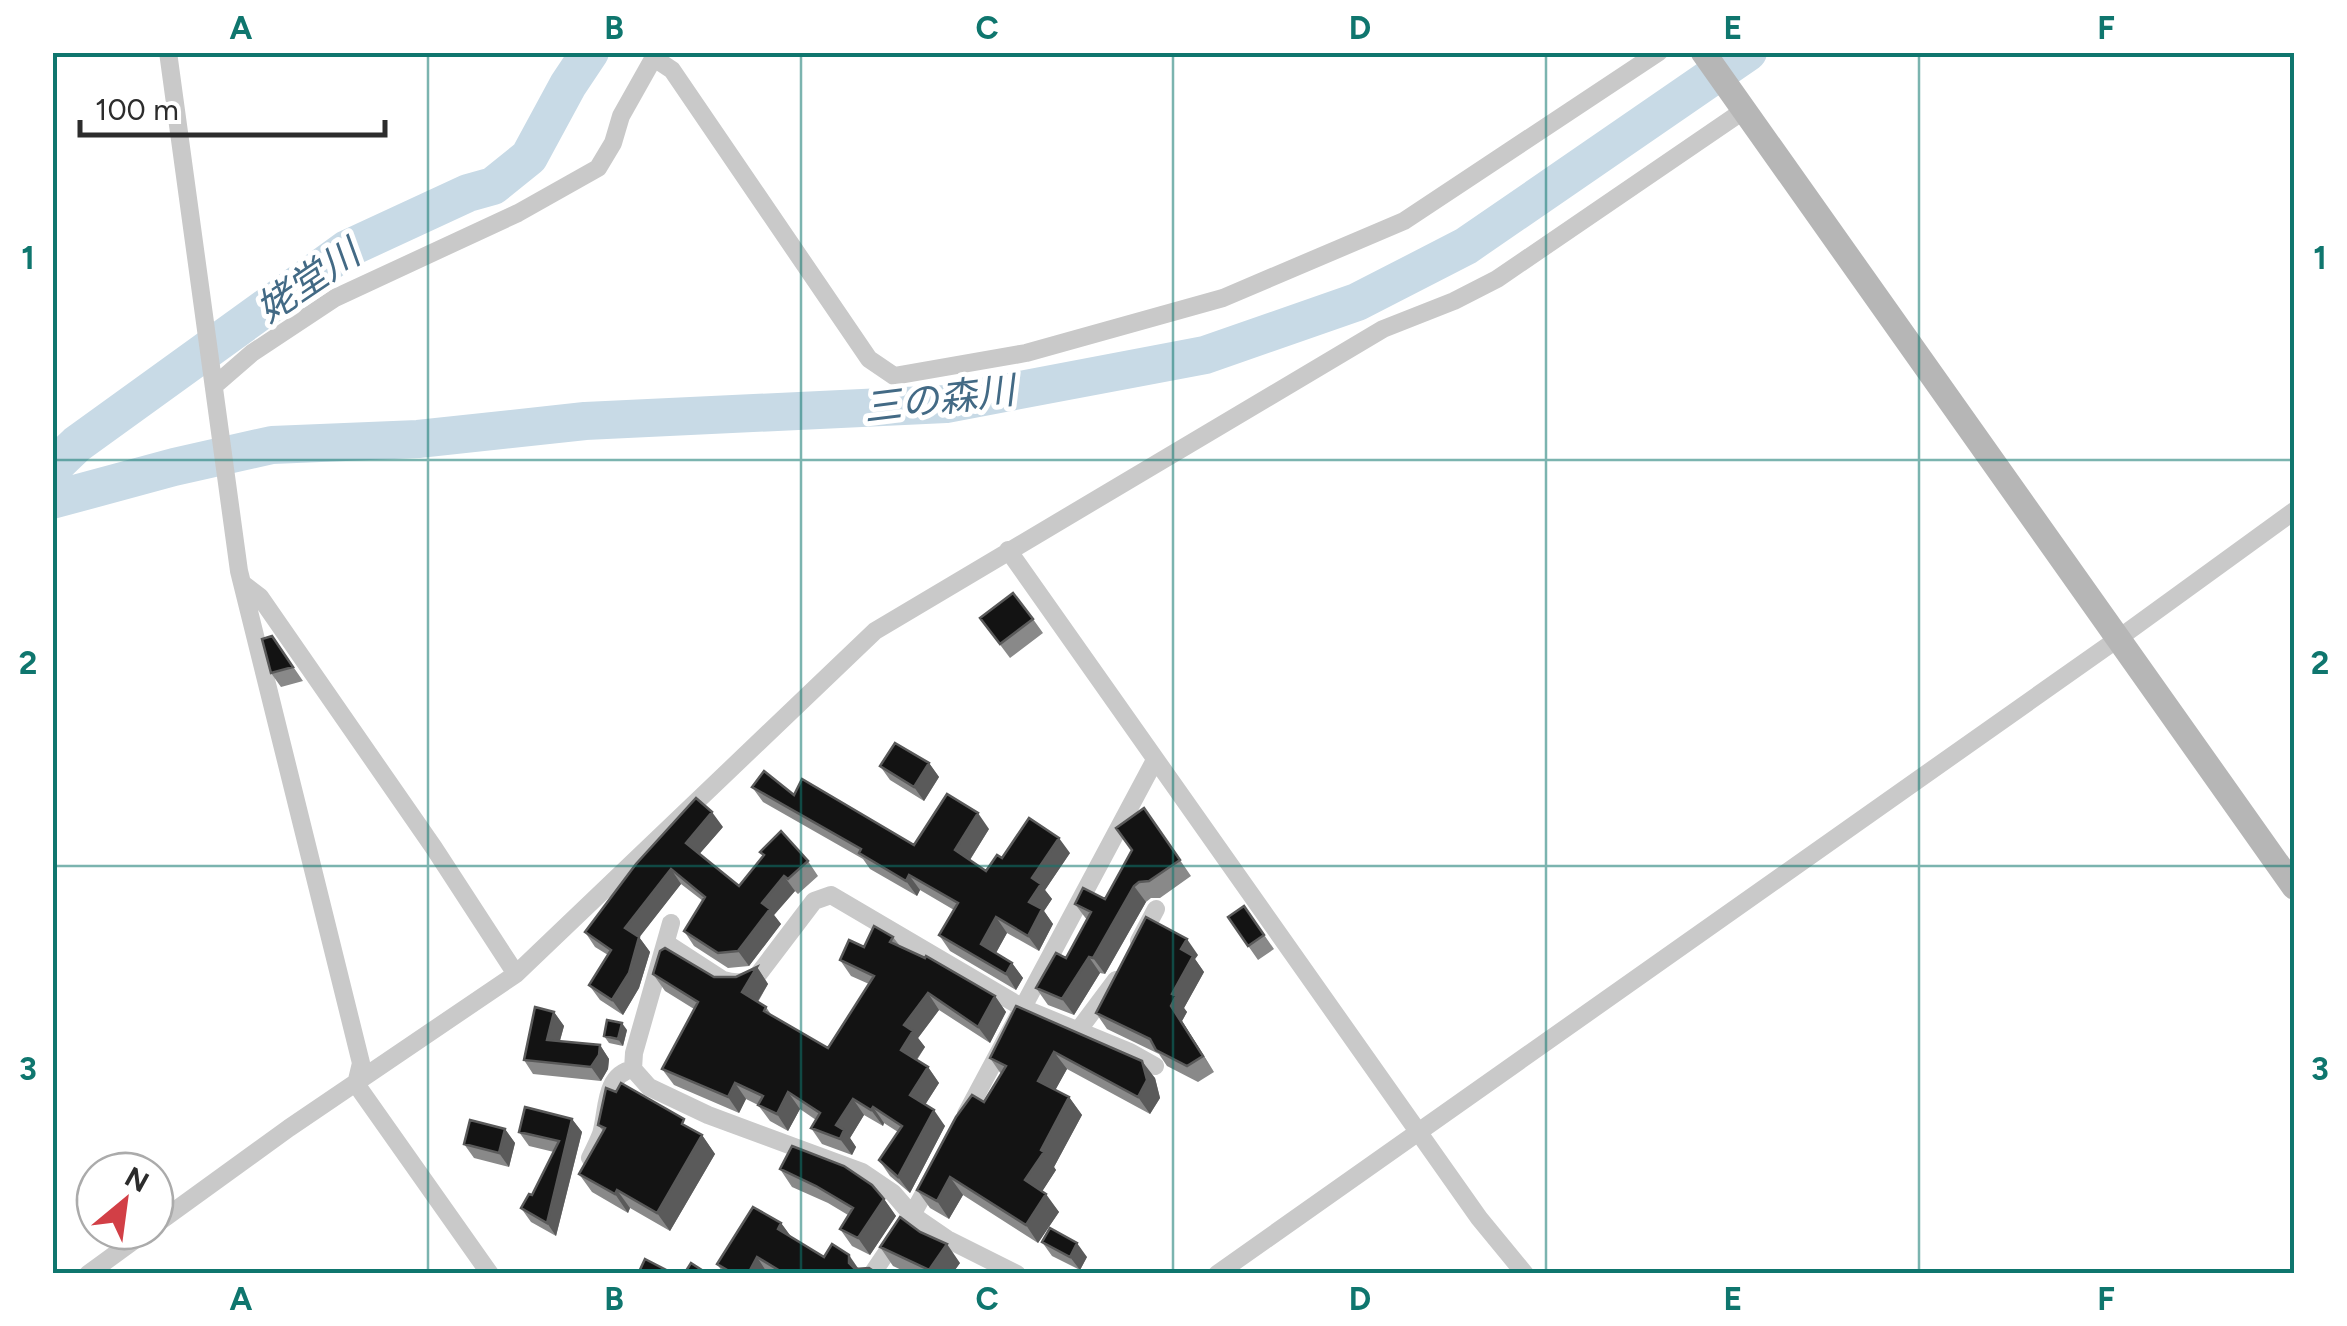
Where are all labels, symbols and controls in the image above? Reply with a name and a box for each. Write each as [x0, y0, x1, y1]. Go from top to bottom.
text: A [230, 9, 253, 47]
text: B [604, 9, 624, 47]
text: C [975, 9, 999, 47]
text: D [1349, 9, 1371, 47]
text: E [1724, 9, 1742, 47]
text: F [2097, 9, 2115, 47]
scale bar [80, 75, 385, 137]
text: 100 m [95, 91, 179, 128]
water label: 姥堂川 [248, 228, 371, 332]
text: 1 [21, 239, 35, 277]
text: 1 [2313, 239, 2327, 277]
water label: 三の森川 [861, 366, 1021, 431]
text: 2 [19, 644, 37, 682]
text: 2 [2311, 644, 2329, 682]
text: 3 [19, 1050, 37, 1088]
text: 3 [2311, 1050, 2329, 1088]
north arrow [75, 1151, 175, 1251]
text: N [119, 1159, 155, 1199]
text: A [230, 1280, 253, 1318]
text: B [604, 1280, 624, 1318]
text: C [975, 1280, 999, 1318]
text: D [1349, 1280, 1371, 1318]
text: E [1724, 1280, 1742, 1318]
text: F [2097, 1280, 2115, 1318]

